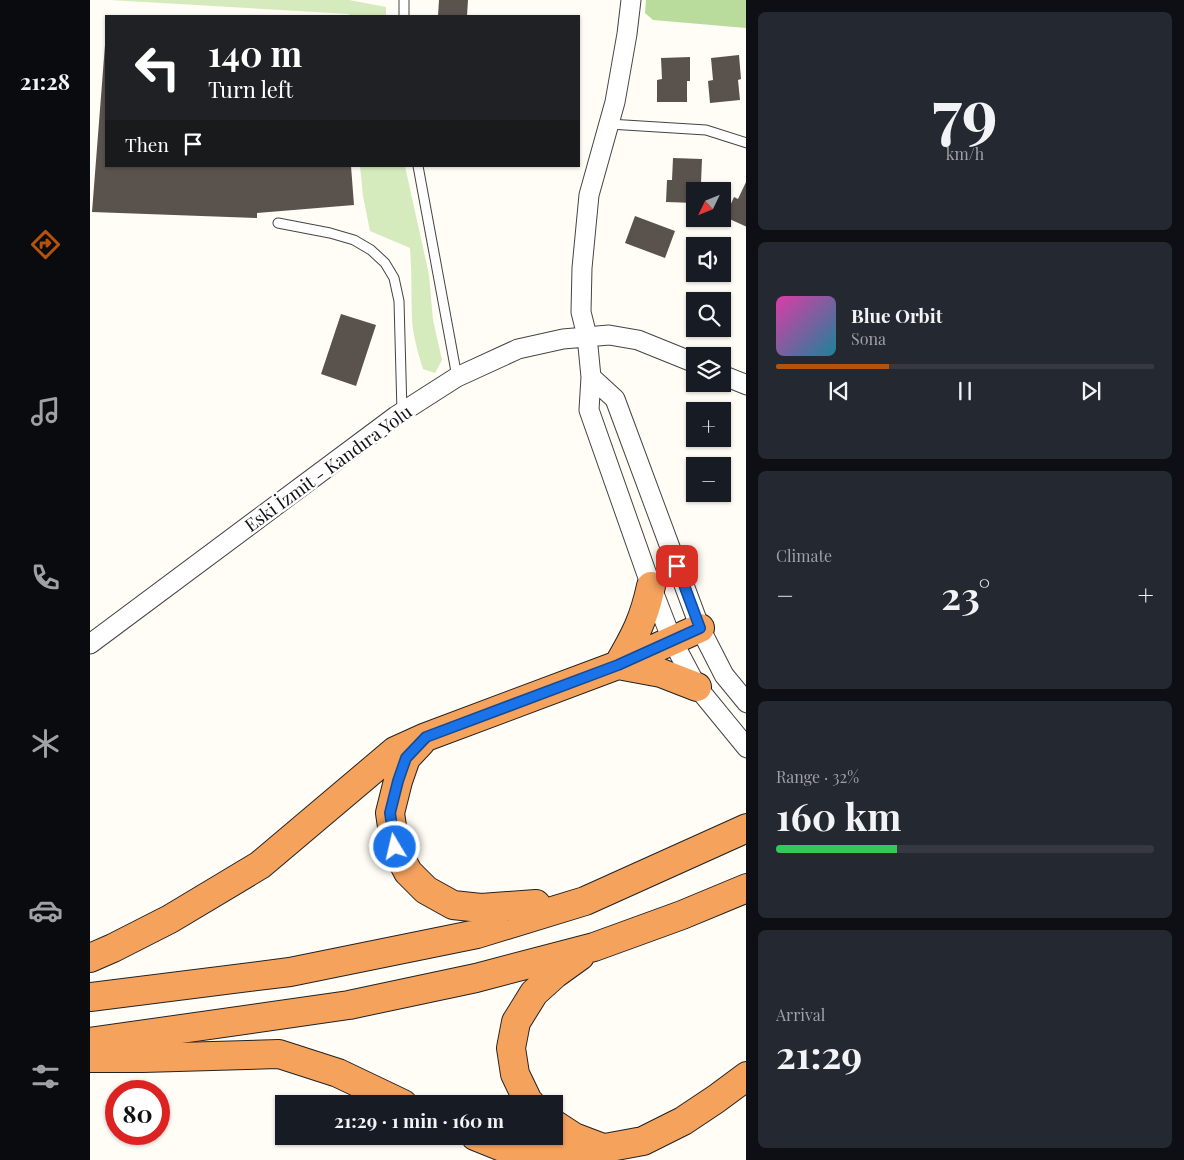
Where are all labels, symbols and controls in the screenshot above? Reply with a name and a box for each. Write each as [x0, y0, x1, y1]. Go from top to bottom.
text: 140 m [208, 29, 302, 76]
icon: left [125, 35, 190, 100]
text: 21:28 [20, 66, 70, 96]
text: 79 [932, 67, 998, 153]
text: Turn left [208, 74, 293, 104]
icon: arrive [179, 130, 207, 158]
text: Then [125, 131, 169, 157]
text: km/h [946, 143, 984, 164]
north arrow [686, 182, 731, 228]
map controls [686, 182, 731, 502]
icon: directions [28, 227, 63, 262]
button: sound [686, 237, 731, 282]
button: search [686, 292, 731, 337]
text: Blue Orbit [851, 302, 942, 328]
text: Sona [851, 328, 886, 349]
button: layers [686, 347, 731, 392]
icon: previous [825, 377, 853, 405]
icon: pause [951, 377, 979, 405]
icon: next [1077, 377, 1105, 405]
icon: music [28, 394, 63, 429]
street label: Eski İzmit - Kandıra Yolu [240, 399, 417, 537]
button: + [686, 402, 731, 447]
button: − [686, 457, 731, 502]
pin [656, 545, 698, 587]
text: Climate [776, 545, 832, 566]
icon: arrive [663, 552, 691, 580]
icon: phone [28, 560, 63, 595]
text: 23° [941, 569, 990, 620]
text: − [776, 576, 794, 613]
text: + [1138, 576, 1154, 613]
icon: climate [28, 726, 63, 761]
text: Range · 32% [776, 766, 859, 787]
text: 160 km [776, 790, 901, 841]
position arrow [368, 820, 420, 872]
icon: car [28, 893, 63, 928]
text: Arrival [776, 1004, 825, 1025]
text: 21:29 [776, 1028, 862, 1079]
icon: filters [28, 1059, 63, 1094]
speed limit sign: 80 [105, 1080, 170, 1145]
text: 21:29 · 1 min · 160 m [334, 1107, 504, 1133]

